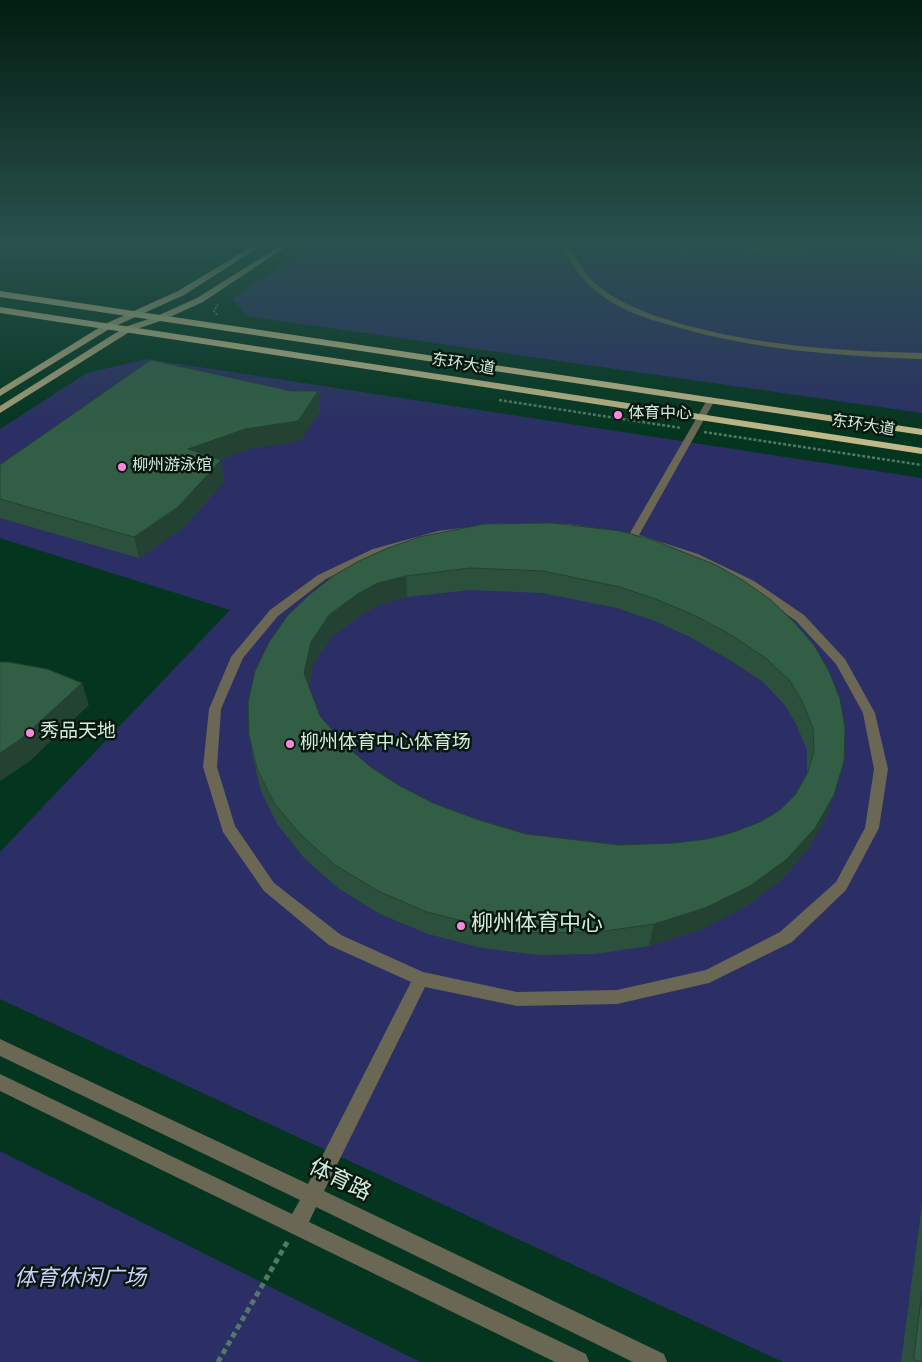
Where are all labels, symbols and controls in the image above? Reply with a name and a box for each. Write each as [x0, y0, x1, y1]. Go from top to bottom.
street label: 东环大道 [430, 352, 496, 380]
place label: 体育中心 [628, 405, 692, 425]
marker: 体育中心 [612, 409, 624, 421]
street label: 东环大道 [830, 413, 896, 441]
place label: 柳州游泳馆 [132, 457, 212, 477]
marker: 柳州游泳馆 [116, 461, 128, 473]
place label: 秀品天地 [40, 722, 116, 744]
marker: 秀品天地 [24, 727, 36, 739]
place label: 柳州体育中心体育场 [300, 733, 471, 755]
marker: 柳州体育中心体育场 [284, 738, 296, 750]
place label: 柳州体育中心 [471, 913, 603, 939]
marker: 柳州体育中心 [455, 920, 467, 932]
street label: 体育路 [304, 1156, 374, 1208]
park label: 体育休闲广场 [14, 1268, 146, 1294]

